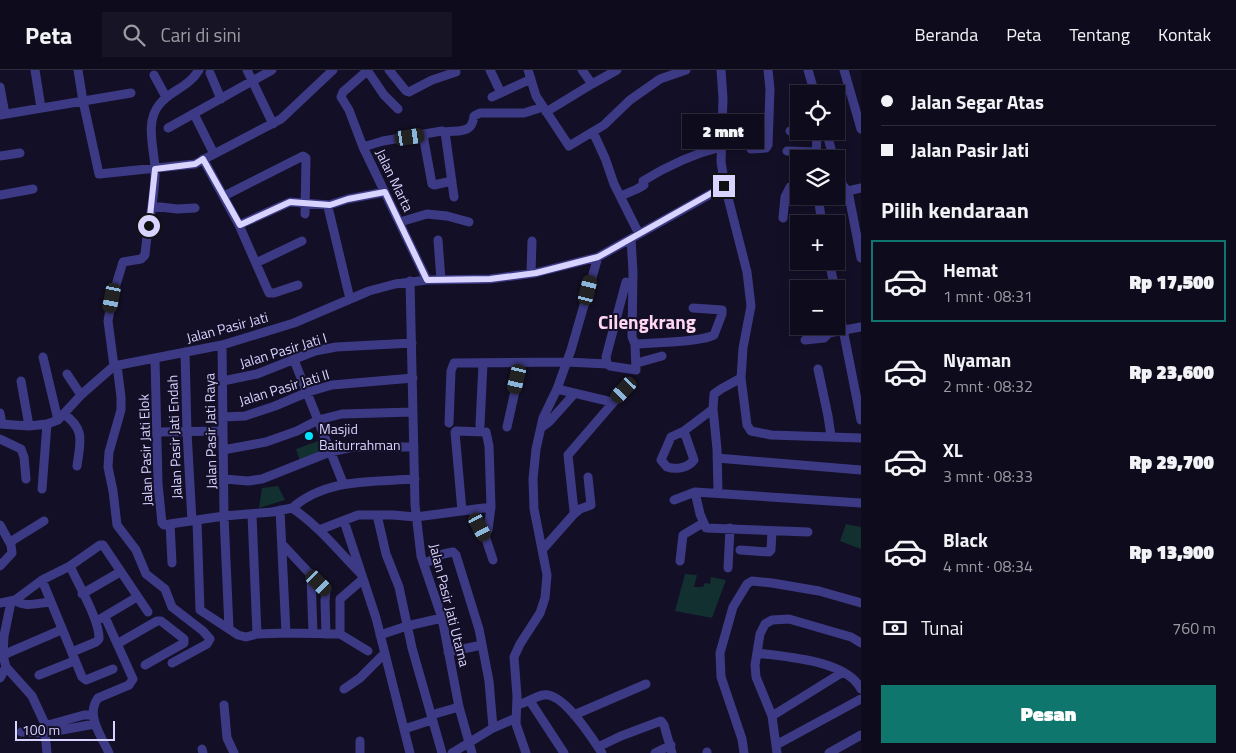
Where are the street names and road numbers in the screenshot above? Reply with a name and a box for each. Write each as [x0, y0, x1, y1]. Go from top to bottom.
street label: Jalan Marta [371, 145, 419, 215]
street label: Jalan Pasir Jati [184, 306, 270, 348]
street label: Jalan Pasir Jati I [237, 327, 329, 373]
street label: Jalan Pasir Jati II [236, 363, 332, 411]
street label: Jalan Pasir Jati Raya [198, 373, 222, 489]
street label: Jalan Pasir Jati Endah [161, 375, 187, 499]
street label: Jalan Pasir Jati Elok [133, 393, 157, 506]
street label: Jalan Pasir Jati Utama [425, 541, 475, 669]

